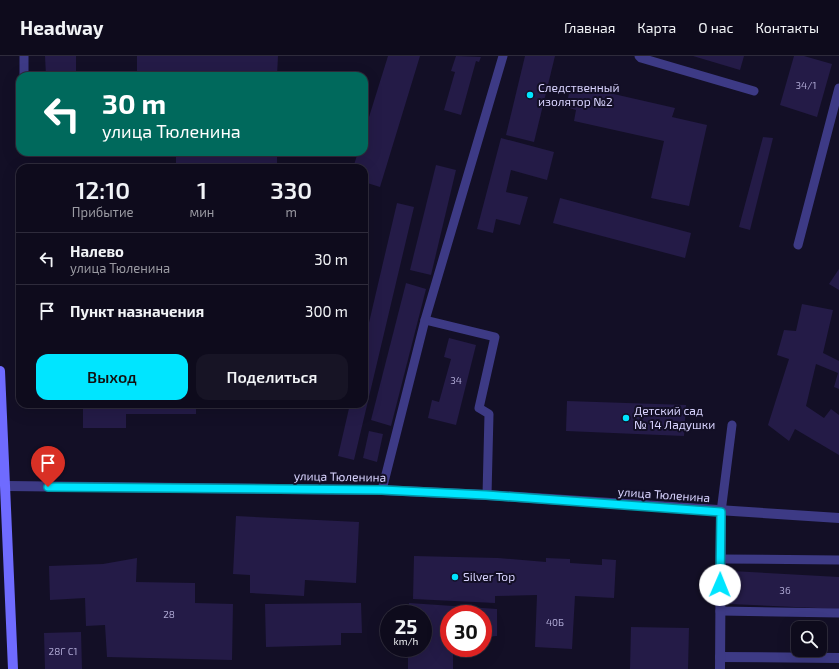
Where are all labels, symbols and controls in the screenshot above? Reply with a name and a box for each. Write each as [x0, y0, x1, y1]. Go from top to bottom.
text: Headway [20, 16, 104, 39]
text: Главная [564, 19, 615, 36]
text: Карта [637, 19, 676, 36]
text: О нас [698, 19, 734, 36]
text: Контакты [756, 19, 819, 36]
house number: 34/1 [796, 79, 816, 91]
place label: Следственный изолятор №2 [538, 80, 620, 108]
text: 30 m [102, 86, 166, 120]
icon: left [36, 88, 88, 140]
marker: Следственный изолятор №2 [525, 90, 535, 100]
text: улица Тюленина [102, 120, 241, 142]
text: 12:10 [75, 175, 130, 204]
text: 1 [197, 175, 207, 204]
text: 330 [270, 175, 312, 204]
text: Прибытие [72, 204, 134, 220]
text: мин [189, 204, 214, 220]
text: m [285, 204, 297, 220]
text: Налево [70, 242, 124, 260]
icon: left [36, 248, 58, 270]
text: 30 m [314, 250, 348, 268]
text: улица Тюленина [70, 260, 170, 276]
icon: arrive [36, 300, 58, 322]
text: Пункт назначения [70, 302, 204, 320]
text: 300 m [305, 302, 348, 320]
button: Выход [36, 354, 188, 400]
button: Поделиться [196, 354, 348, 400]
house number: 34 [450, 374, 462, 386]
place label: Детский сад № 14 Ладушки [634, 403, 715, 432]
marker: Детский сад № 14 Ладушки [621, 413, 631, 423]
pin [31, 446, 65, 487]
icon: arrive [37, 452, 59, 474]
street label: улица Тюленина [294, 468, 386, 485]
street label: улица Тюленина [617, 484, 711, 505]
position arrow [699, 564, 741, 606]
place label: Silver Top [463, 569, 515, 583]
marker: Silver Top [450, 572, 460, 582]
house number: 36 [779, 584, 791, 596]
speed limit sign: 30 [440, 605, 492, 657]
house number: 28 [163, 608, 175, 620]
text: 25 [395, 614, 417, 638]
house number: 40Б [546, 616, 564, 628]
map controls [791, 621, 827, 657]
button: search [791, 621, 827, 657]
text: km/h [394, 635, 418, 647]
house number: 28Г С1 [49, 645, 77, 657]

